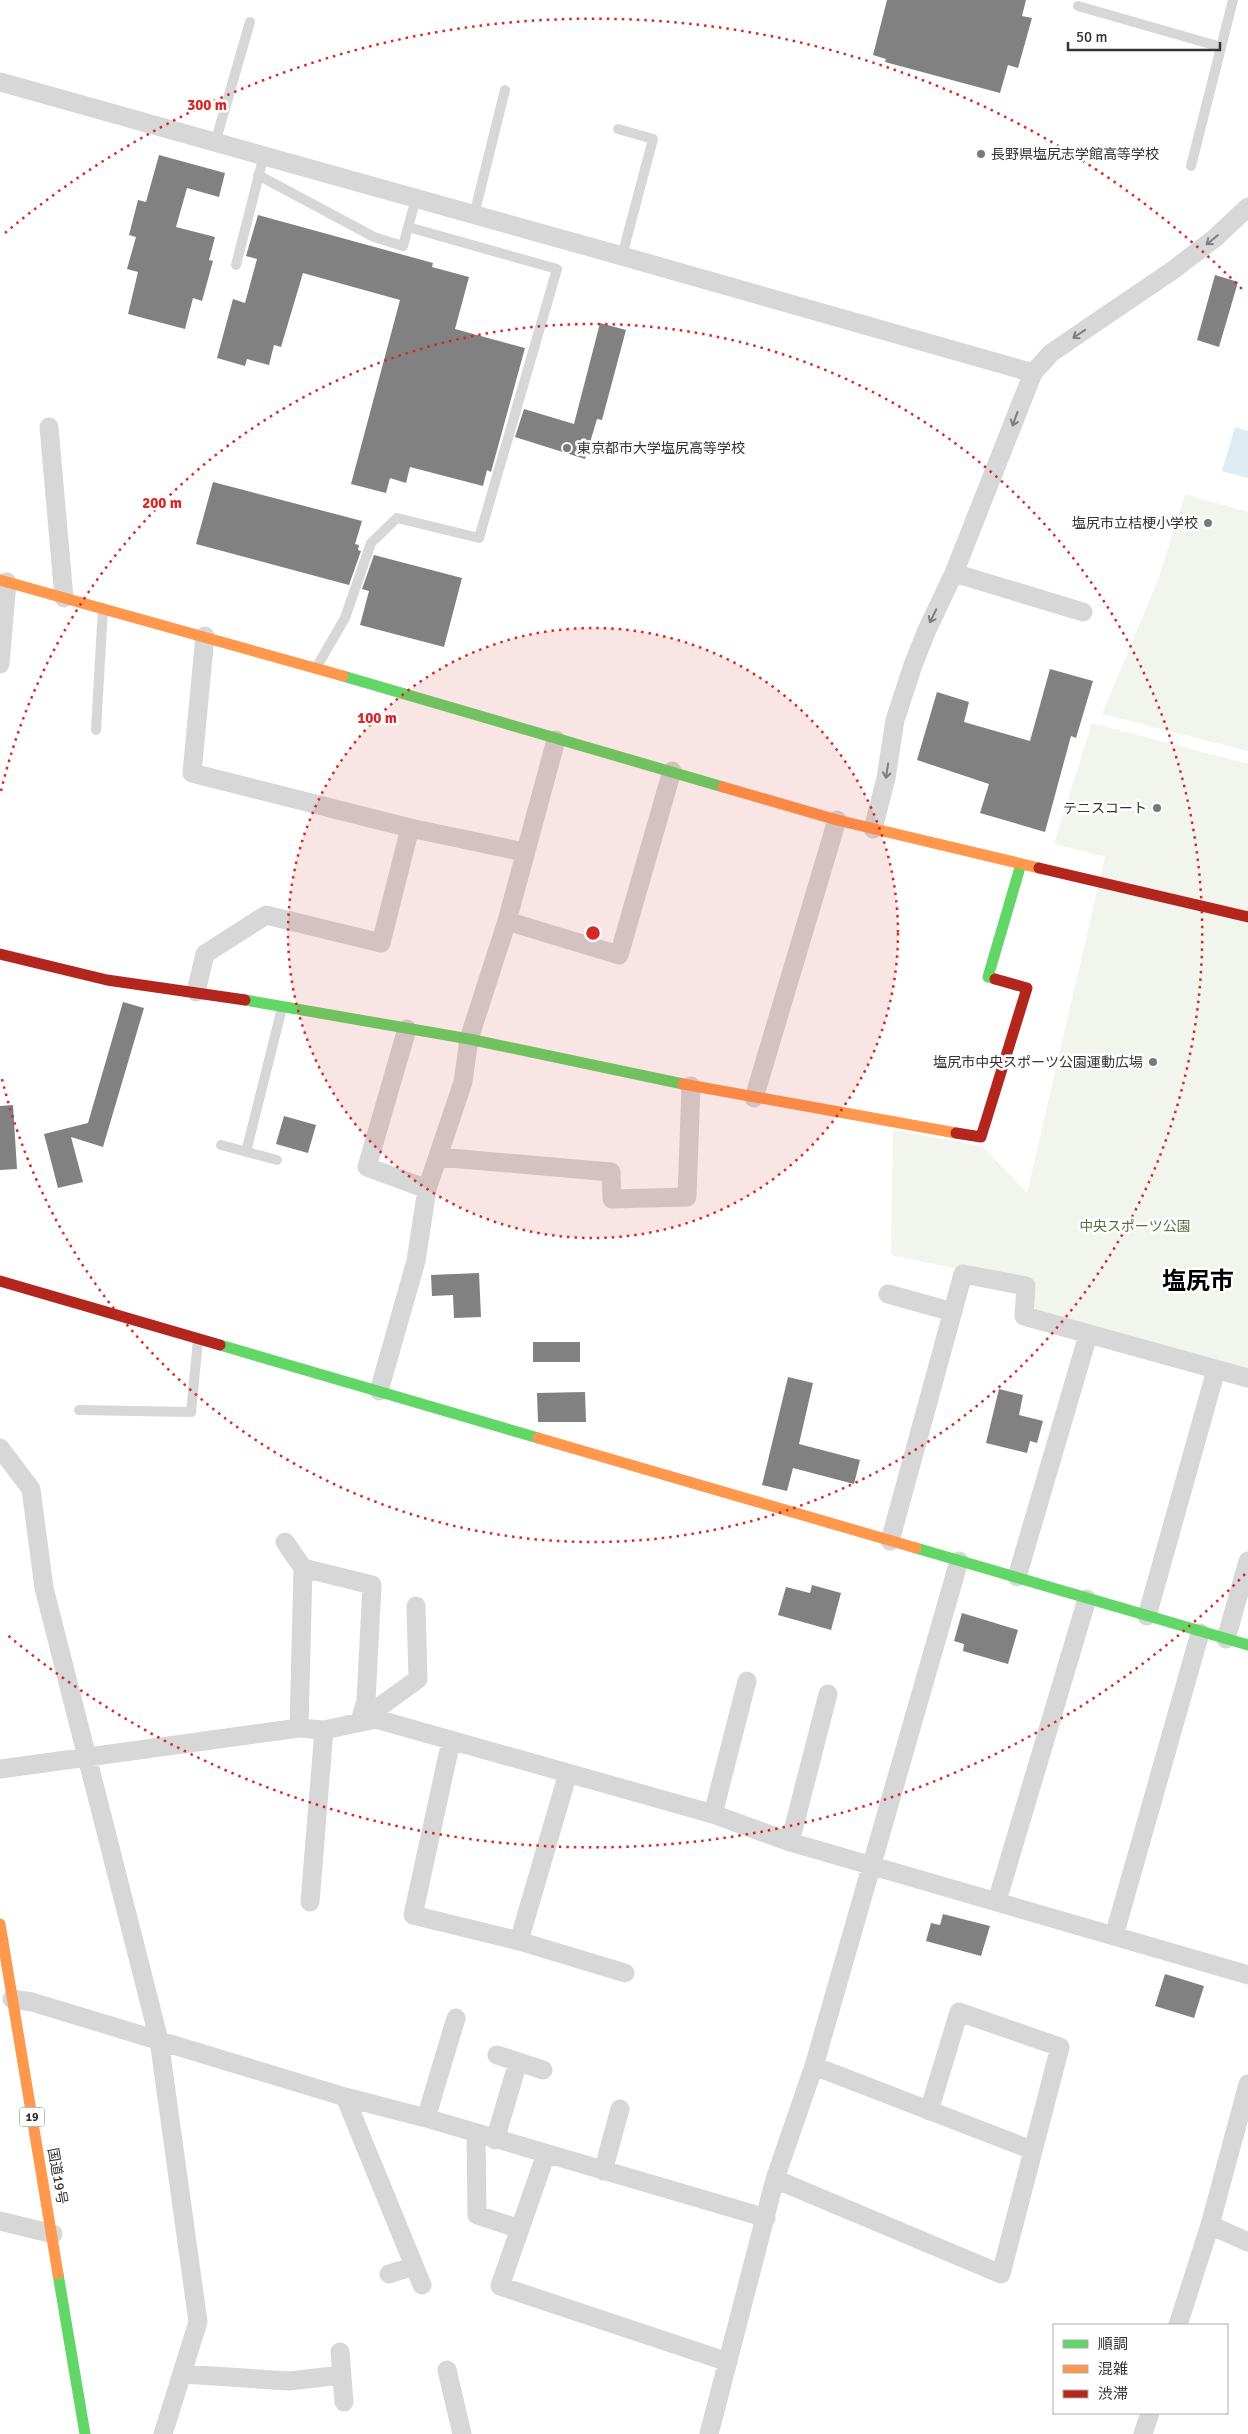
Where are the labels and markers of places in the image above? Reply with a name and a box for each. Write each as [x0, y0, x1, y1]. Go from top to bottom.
place label: 長野県塩尻志学館高等学校 [991, 146, 1159, 163]
marker: 長野県塩尻志学館高等学校 [975, 148, 987, 160]
place label: 東京都市大学塩尻高等学校 [577, 440, 745, 457]
marker: 東京都市大学塩尻高等学校 [561, 442, 573, 454]
place label: 塩尻市立桔梗小学校 [1072, 515, 1198, 532]
marker: 塩尻市立桔梗小学校 [1202, 517, 1214, 529]
place label: テニスコート [1063, 800, 1147, 817]
marker: テニスコート [1151, 802, 1163, 814]
centre of rings [584, 924, 602, 942]
place label: 塩尻市中央スポーツ公園運動広場 [933, 1054, 1143, 1071]
marker: 塩尻市中央スポーツ公園運動広場 [1147, 1056, 1159, 1068]

